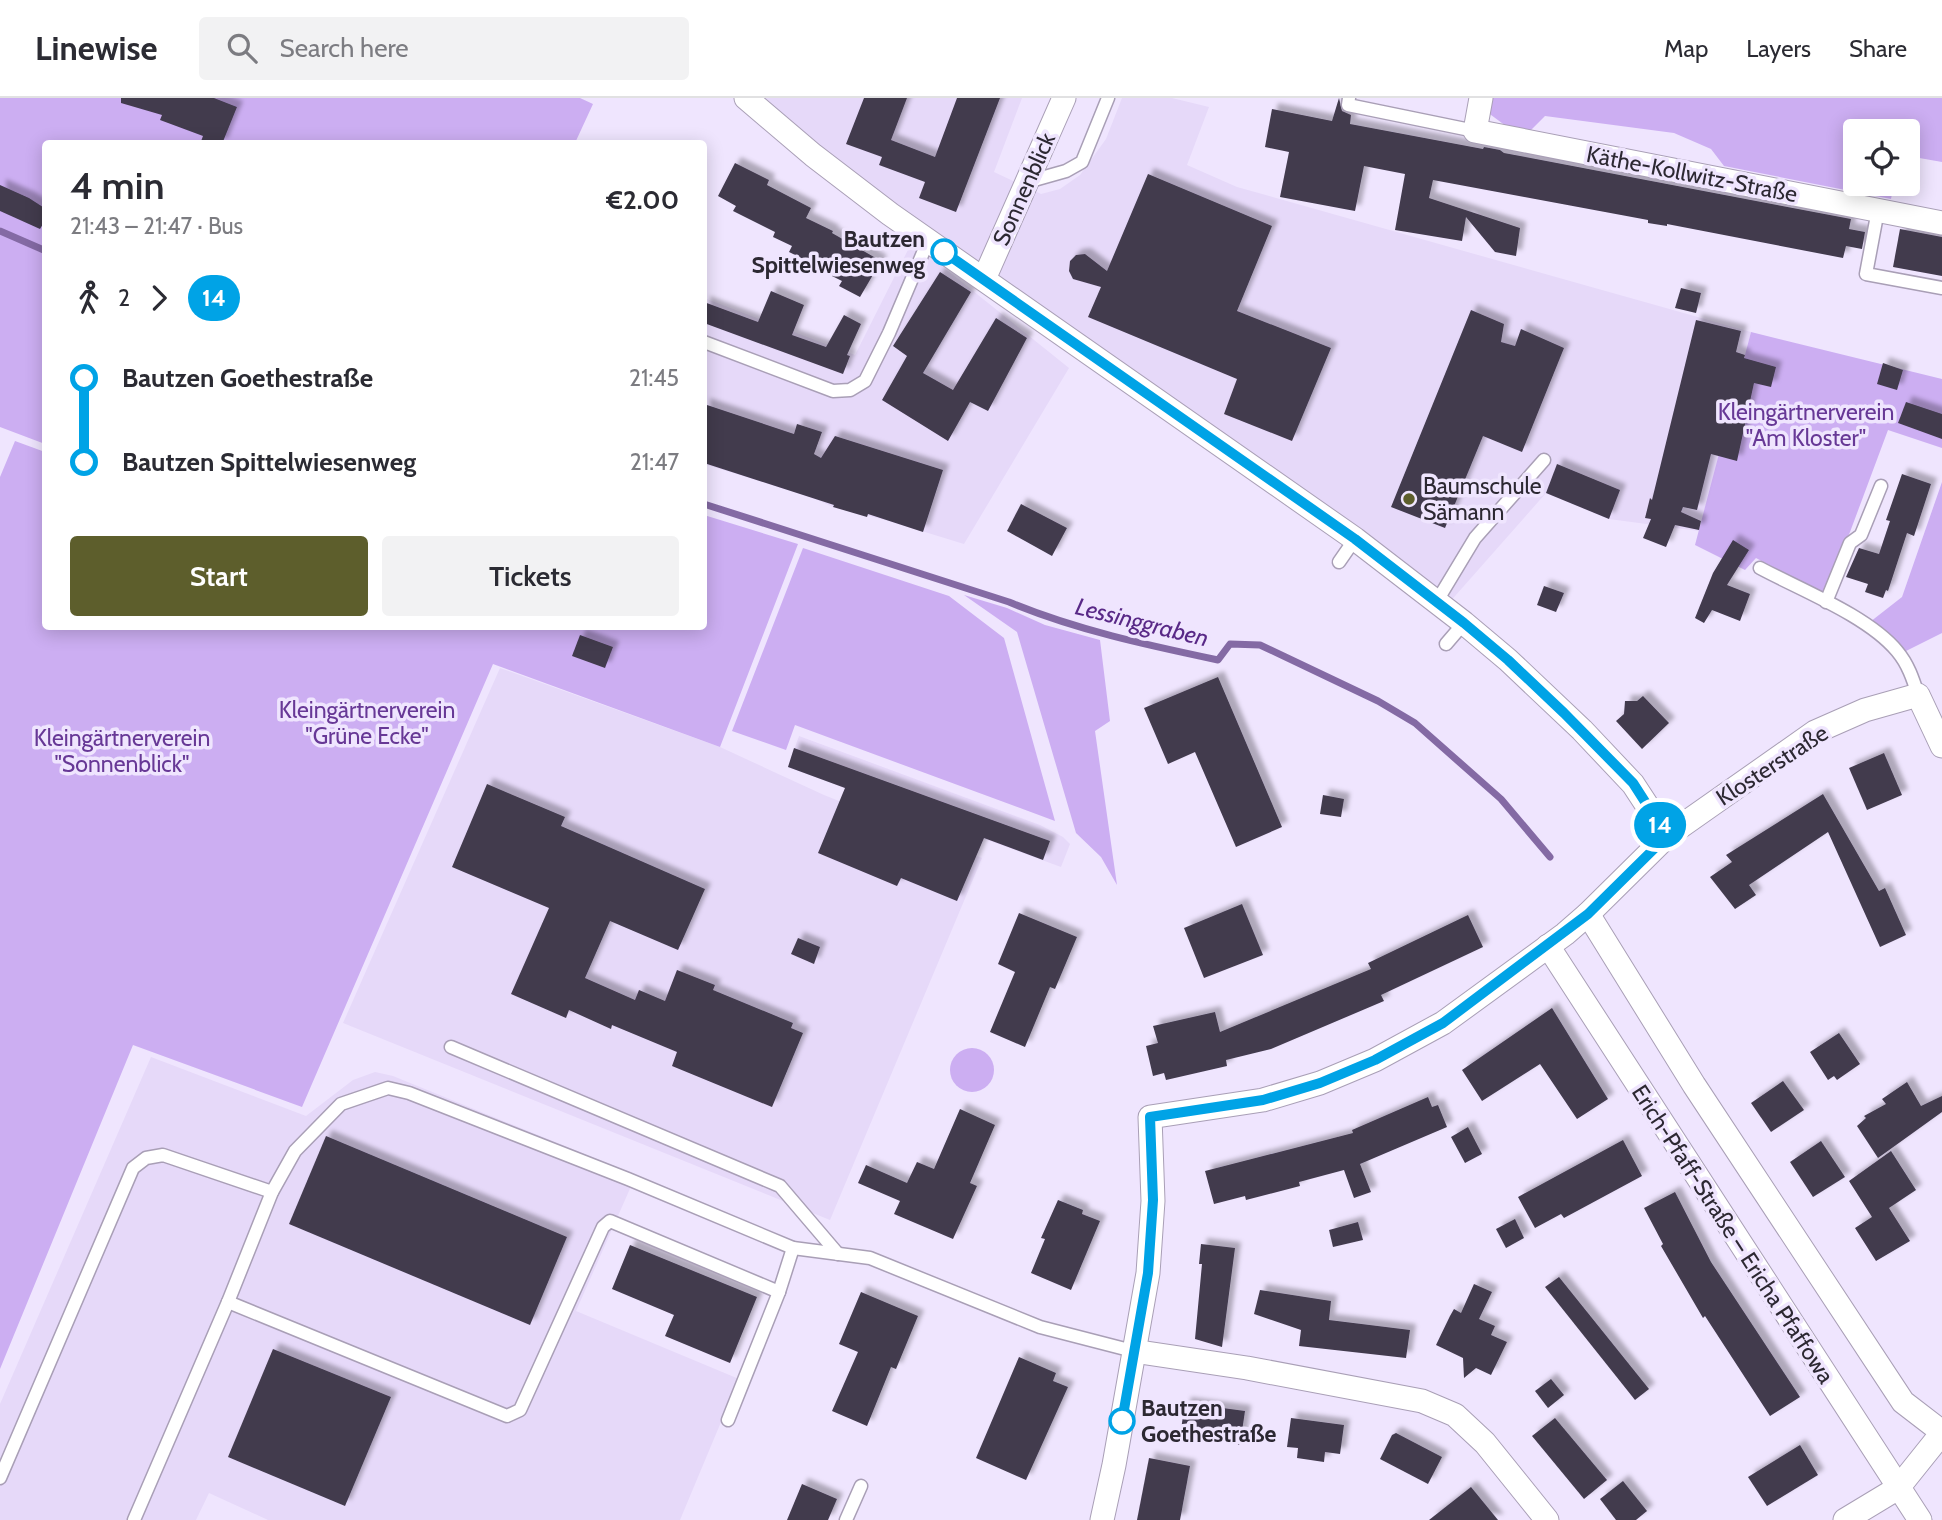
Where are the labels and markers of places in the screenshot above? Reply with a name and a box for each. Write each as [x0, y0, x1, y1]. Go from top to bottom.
place label: Bautzen Spittelwiesenweg [751, 225, 925, 279]
marker: Bautzen Spittelwiesenweg [931, 239, 957, 265]
place label: Baumschule Sämann [1423, 472, 1542, 526]
marker: Baumschule Sämann [1401, 491, 1417, 507]
place label: Bautzen Goethestraße [1141, 1394, 1276, 1448]
marker: Bautzen Goethestraße [1109, 1408, 1135, 1434]

